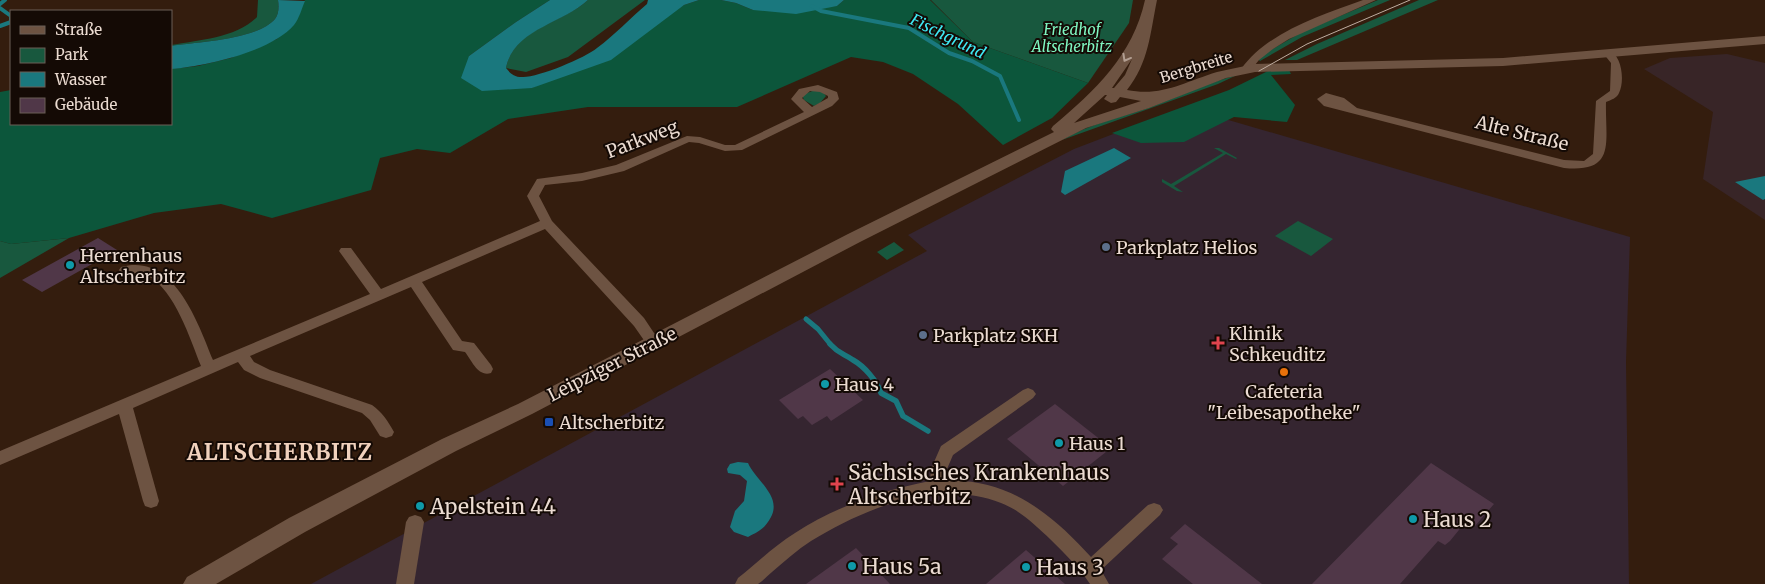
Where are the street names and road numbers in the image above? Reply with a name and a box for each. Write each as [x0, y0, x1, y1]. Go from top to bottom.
street label: Bergbreite [1157, 47, 1235, 87]
street label: Alte Straße [1472, 110, 1571, 156]
street label: Parkweg [603, 115, 681, 163]
street label: Leipziger Straße [544, 322, 680, 406]

